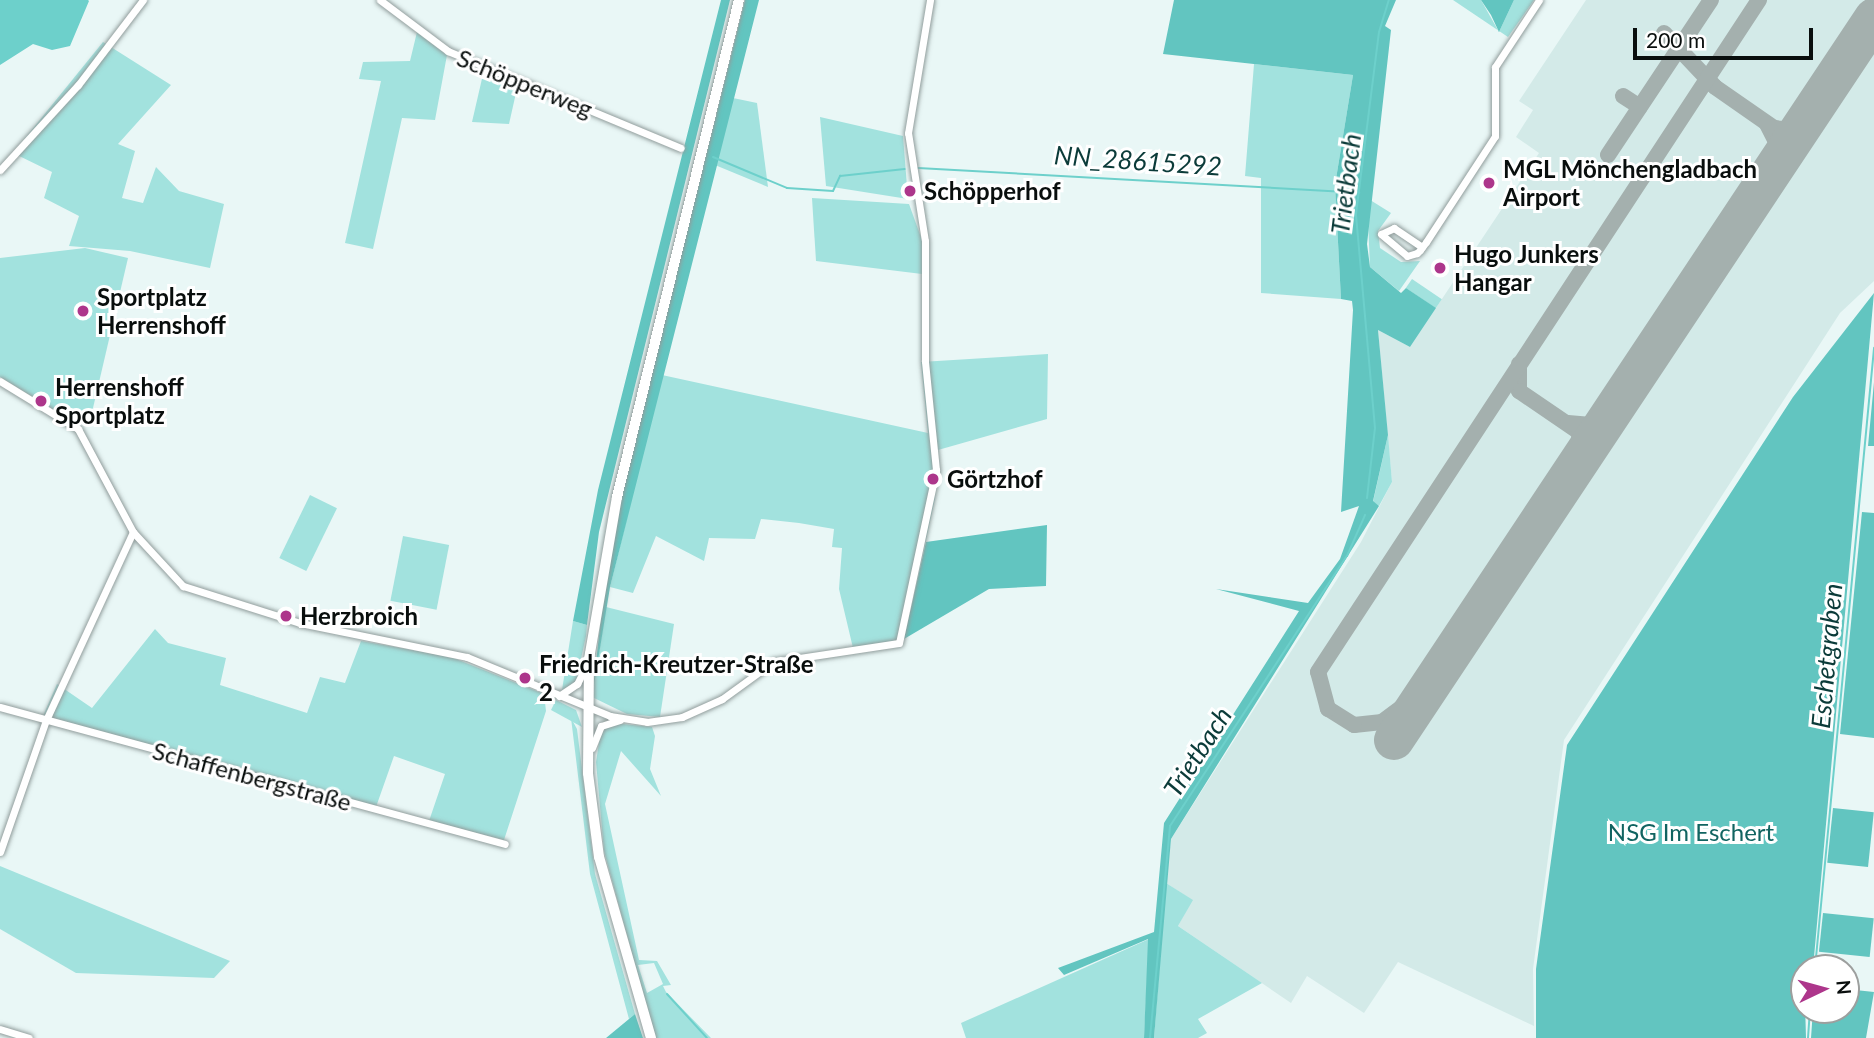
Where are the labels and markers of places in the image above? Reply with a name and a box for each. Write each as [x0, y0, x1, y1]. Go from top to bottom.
place label: MGL Mönchengladbach Airport [1503, 155, 1758, 211]
marker: MGL Mönchengladbach Airport [1481, 175, 1497, 191]
place label: Schöpperhof [924, 177, 1061, 205]
marker: Schöpperhof [902, 183, 918, 199]
place label: Hugo Junkers Hangar [1454, 240, 1599, 296]
marker: Hugo Junkers Hangar [1432, 260, 1448, 276]
place label: Sportplatz Herrenshoff [97, 283, 226, 339]
marker: Sportplatz Herrenshoff [75, 303, 91, 319]
place label: Herrenshoff Sportplatz [55, 373, 184, 429]
marker: Herrenshoff Sportplatz [33, 393, 49, 409]
place label: Görtzhof [947, 465, 1043, 493]
marker: Görtzhof [925, 471, 941, 487]
place label: Herzbroich [300, 602, 418, 630]
marker: Herzbroich [278, 608, 294, 624]
place label: Friedrich-Kreutzer-Straße 2 [539, 650, 814, 706]
marker: Friedrich-Kreutzer-Straße 2 [517, 670, 533, 686]

